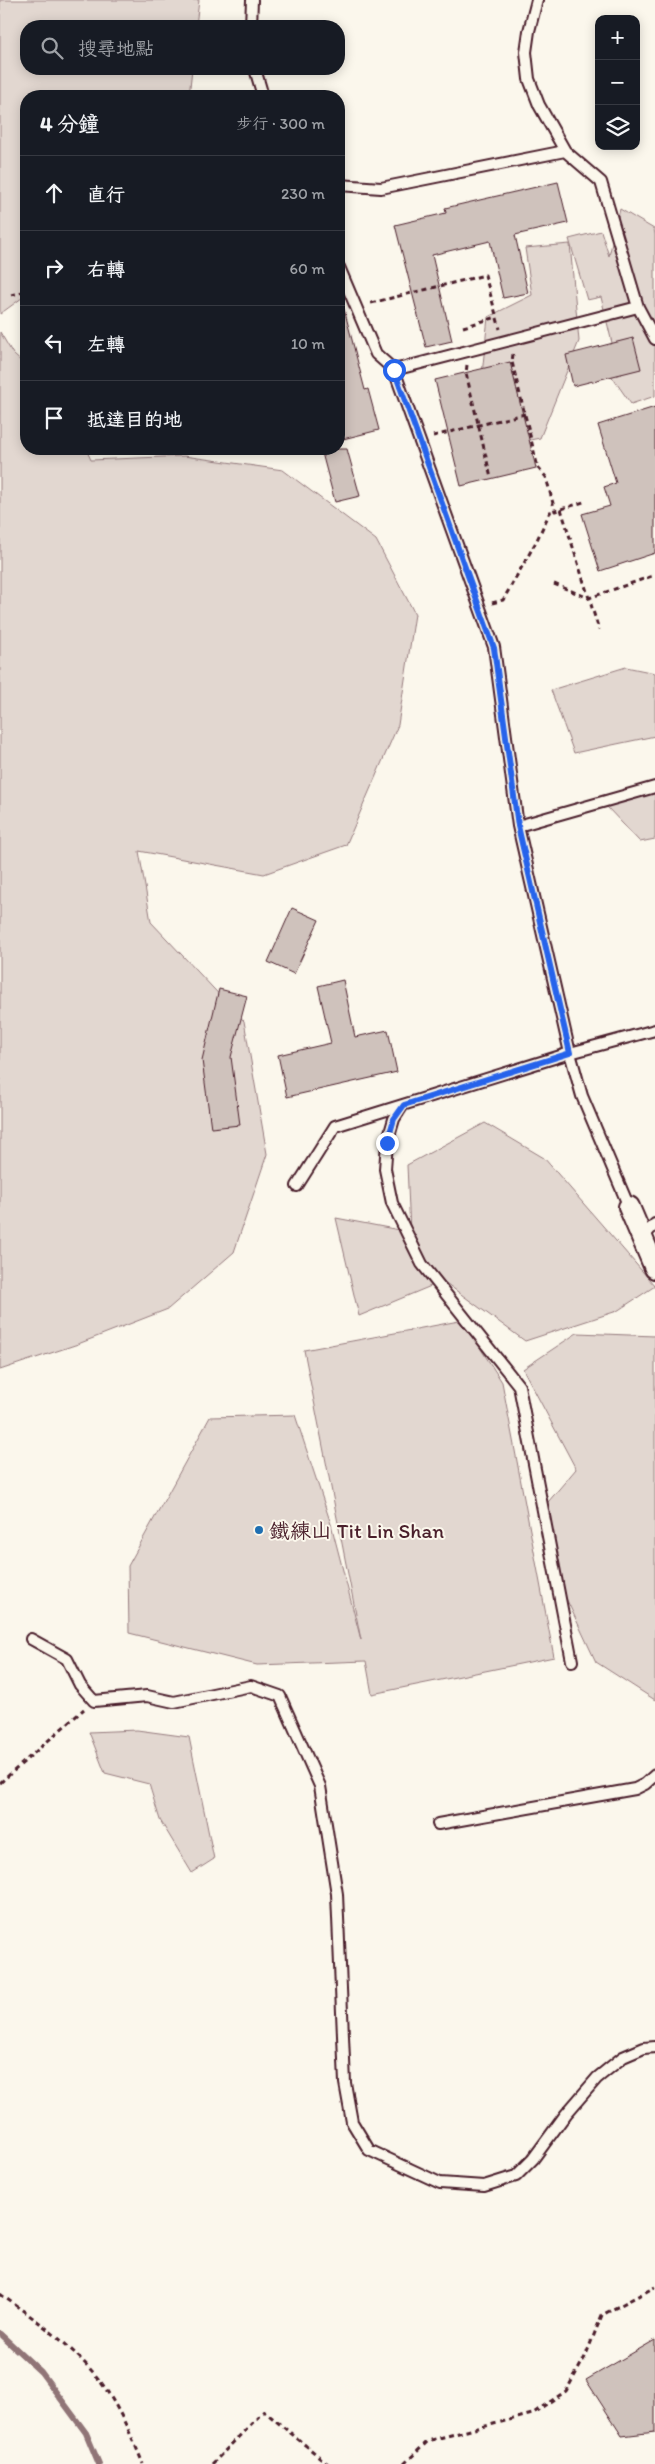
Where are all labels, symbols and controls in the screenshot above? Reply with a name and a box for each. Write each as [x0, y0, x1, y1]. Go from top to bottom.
map controls [595, 15, 640, 150]
button: + [595, 15, 640, 60]
search box [20, 20, 345, 75]
icon: search [38, 34, 66, 62]
text: 搜尋地點 [78, 37, 154, 60]
button: − [595, 60, 640, 105]
button: layers [595, 105, 640, 150]
text: 4 分鐘 [40, 111, 99, 136]
text: 步行 · 300 m [236, 114, 325, 133]
icon: ahead [40, 179, 68, 207]
text: 直行 [87, 183, 125, 206]
text: 230 m [281, 184, 325, 203]
icon: right [40, 254, 68, 282]
text: 右轉 [87, 258, 125, 281]
text: 60 m [290, 259, 325, 278]
icon: left [40, 329, 68, 357]
text: 左轉 [87, 333, 125, 356]
text: 10 m [291, 334, 325, 353]
route start [383, 359, 406, 382]
icon: arrive [40, 404, 68, 432]
text: 抵達目的地 [87, 408, 182, 431]
route end [376, 1132, 399, 1155]
place label: 鐵練山 Tit Lin Shan [269, 1518, 444, 1543]
marker: 鐵練山 Tit Lin Shan [253, 1524, 265, 1536]

